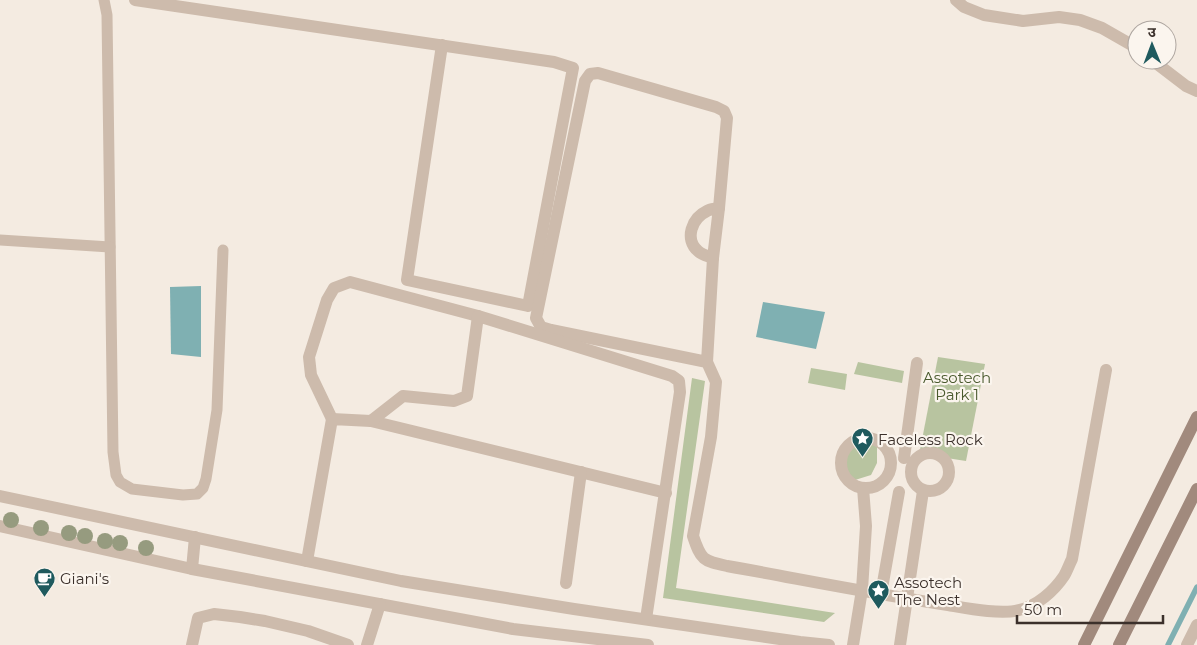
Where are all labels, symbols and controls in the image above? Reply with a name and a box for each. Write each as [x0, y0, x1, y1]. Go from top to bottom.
north arrow [1127, 20, 1177, 70]
text: उ [1148, 23, 1157, 41]
park label: Assotech Park 1 [923, 368, 991, 404]
place icon: Faceless Rock [850, 427, 874, 458]
place label: Faceless Rock [878, 430, 983, 449]
cafe icon: Giani's [32, 566, 56, 597]
place label: Giani's [60, 569, 109, 588]
place label: Assotech The Nest [894, 573, 962, 609]
place icon: Assotech The Nest [866, 579, 890, 610]
scale bar [1017, 592, 1163, 624]
text: 50 m [1024, 600, 1062, 619]

